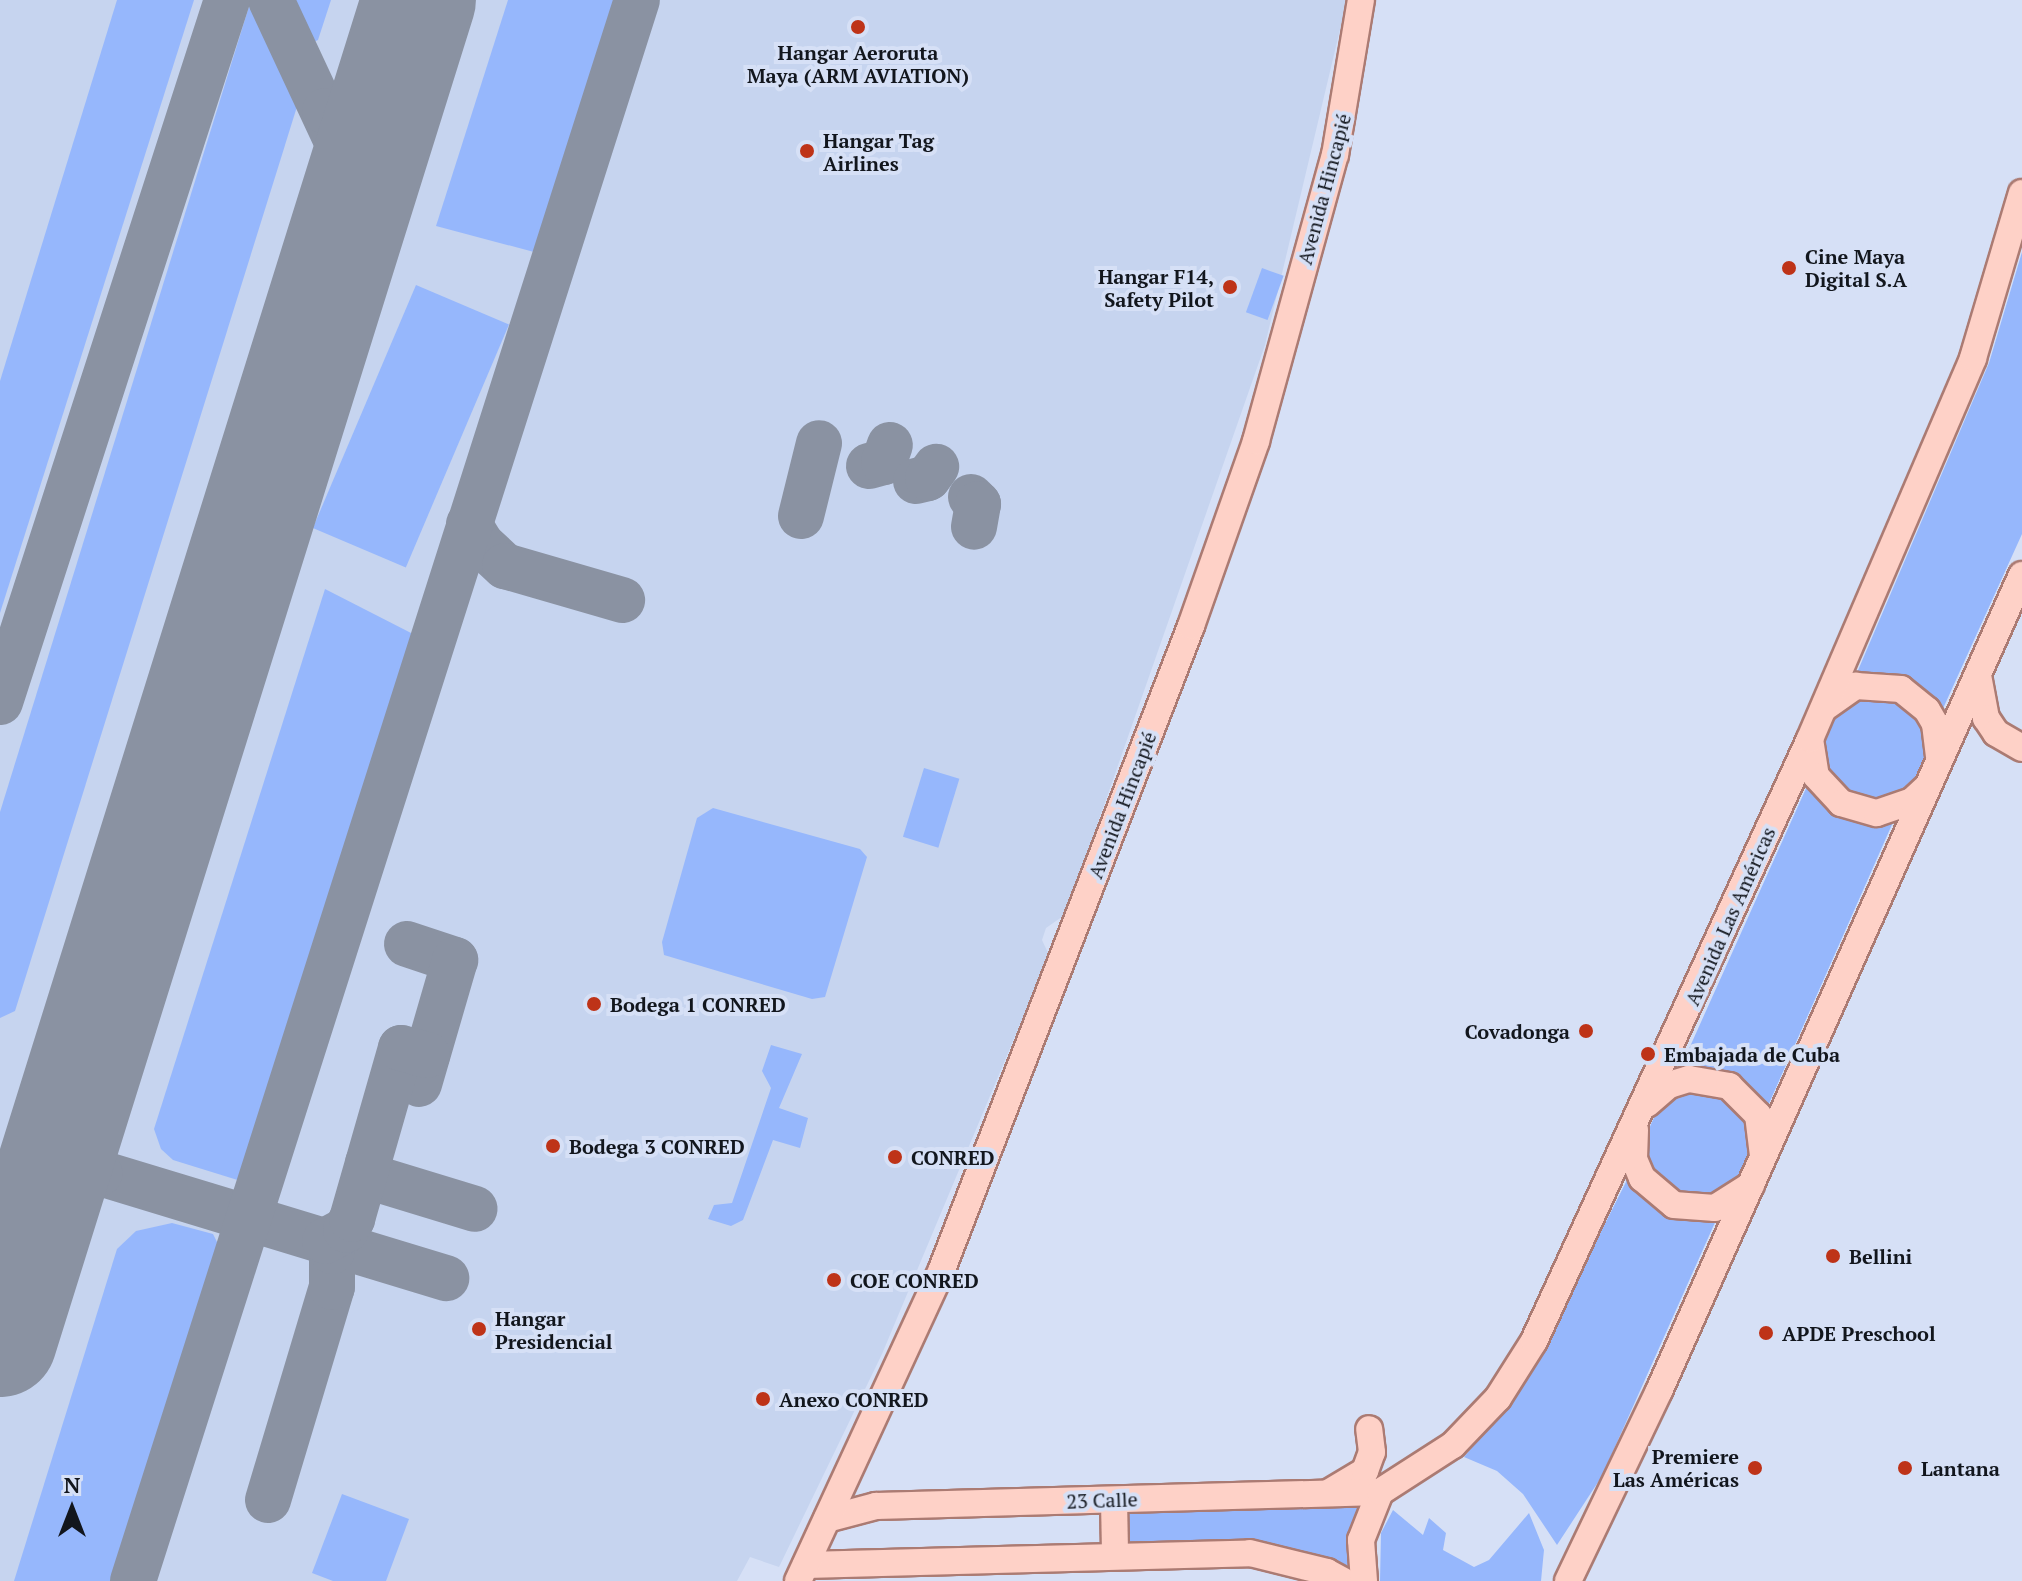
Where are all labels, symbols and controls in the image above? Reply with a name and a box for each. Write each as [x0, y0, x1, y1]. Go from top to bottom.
marker: Hangar Aeroruta Maya (ARM AVIATION) [849, 18, 867, 36]
place label: Hangar Aeroruta Maya (ARM AVIATION) [747, 40, 969, 87]
street label: Avenida Hincapié [1292, 111, 1356, 267]
place label: Hangar Tag Airlines [823, 128, 934, 175]
marker: Hangar Tag Airlines [798, 142, 816, 160]
place label: Cine Maya Digital S.A [1805, 244, 1907, 291]
marker: Cine Maya Digital S.A [1780, 259, 1798, 277]
place label: Hangar F14, Safety Pilot [1098, 264, 1214, 311]
marker: Hangar F14, Safety Pilot [1221, 278, 1239, 296]
street label: Avenida Hincapié [1083, 728, 1161, 882]
street label: Avenida Las Américas [1680, 823, 1780, 1009]
place label: Bodega 1 CONRED [610, 992, 786, 1016]
marker: Bodega 1 CONRED [585, 995, 603, 1013]
place label: Covadonga [1465, 1019, 1570, 1043]
marker: Covadonga [1577, 1022, 1595, 1040]
place label: Embajada de Cuba [1664, 1042, 1840, 1066]
marker: Embajada de Cuba [1639, 1045, 1657, 1063]
place label: Bodega 3 CONRED [569, 1134, 745, 1158]
marker: Bodega 3 CONRED [544, 1137, 562, 1155]
place label: CONRED [911, 1145, 995, 1169]
marker: CONRED [886, 1148, 904, 1166]
place label: Bellini [1849, 1244, 1912, 1268]
marker: Bellini [1824, 1247, 1842, 1265]
place label: COE CONRED [850, 1268, 979, 1292]
marker: COE CONRED [825, 1271, 843, 1289]
place label: Hangar Presidencial [495, 1306, 612, 1353]
marker: Hangar Presidencial [470, 1320, 488, 1338]
place label: APDE Preschool [1782, 1321, 1936, 1345]
marker: APDE Preschool [1757, 1324, 1775, 1342]
place label: Anexo CONRED [779, 1387, 929, 1411]
marker: Anexo CONRED [754, 1390, 772, 1408]
place label: Premiere Las Américas [1613, 1444, 1739, 1491]
place label: Lantana [1921, 1456, 2000, 1480]
marker: Premiere Las Américas [1746, 1459, 1764, 1477]
marker: Lantana [1896, 1459, 1914, 1477]
north arrow [32, 1469, 112, 1549]
text: N [64, 1470, 80, 1499]
street label: 23 Calle [1066, 1487, 1138, 1513]

